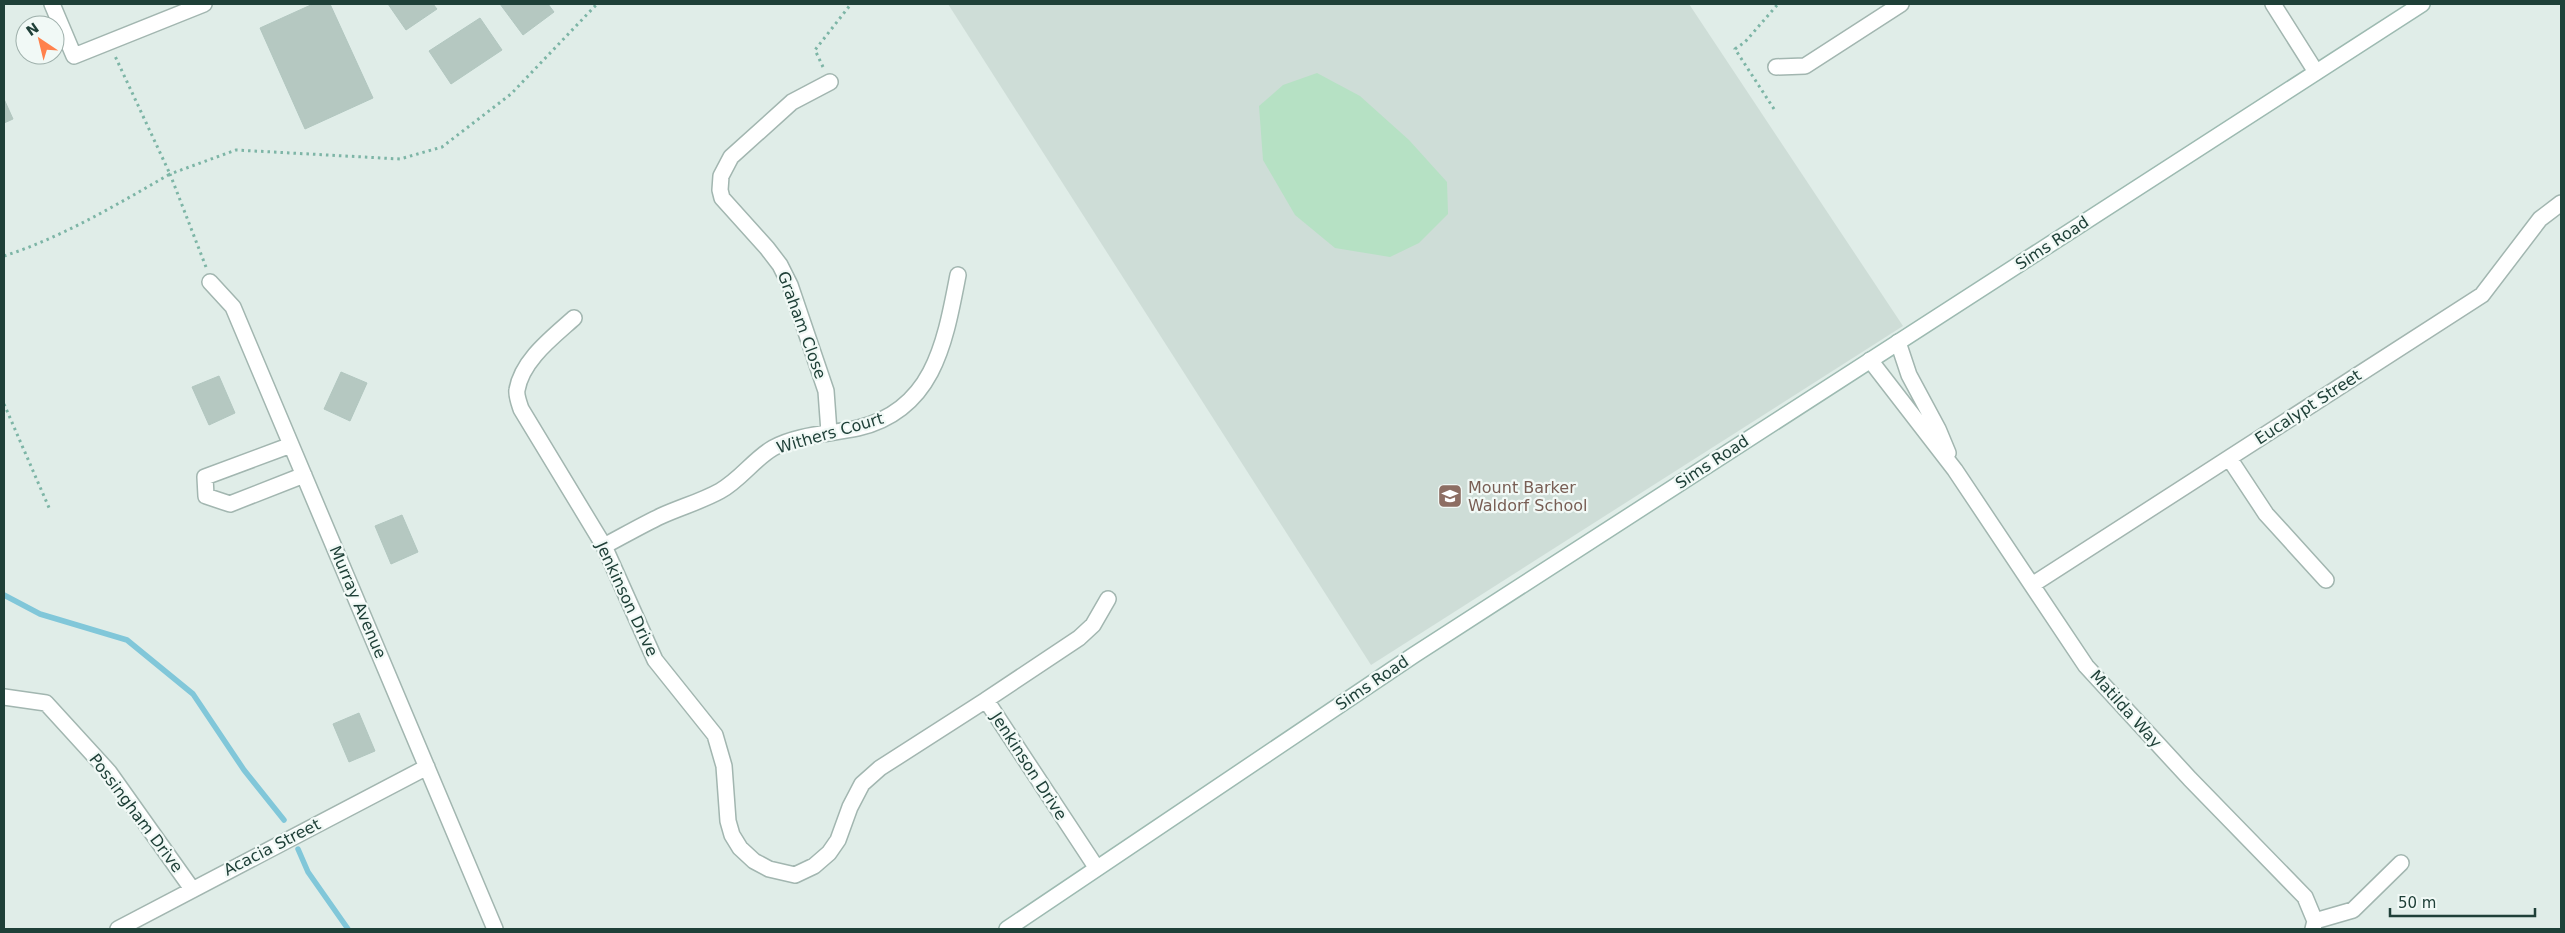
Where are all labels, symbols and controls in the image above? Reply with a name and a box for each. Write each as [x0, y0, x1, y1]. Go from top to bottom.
north arrow [15, 15, 65, 65]
text: N [23, 19, 42, 39]
street label: Sims Road [2012, 212, 2092, 274]
street label: Graham Close [774, 269, 830, 381]
street label: Eucalypt Street [2251, 366, 2365, 448]
street label: Withers Court [774, 409, 886, 457]
street label: Sims Road [1672, 431, 1752, 493]
place label: Mount Barker Waldorf School [1468, 478, 1587, 515]
school or university icon: Mount Barker Waldorf School [1437, 483, 1463, 509]
street label: Jenkinson Drive [592, 538, 662, 659]
street label: Murray Avenue [326, 543, 390, 661]
street label: Sims Road [1332, 652, 1412, 714]
street label: Matilda Way [2086, 666, 2166, 752]
street label: Jenkinson Drive [987, 708, 1071, 823]
street label: Possingham Drive [85, 750, 187, 876]
street label: Acacia Street [220, 814, 324, 880]
scale bar [2390, 886, 2535, 918]
text: 50 m [2398, 894, 2436, 912]

